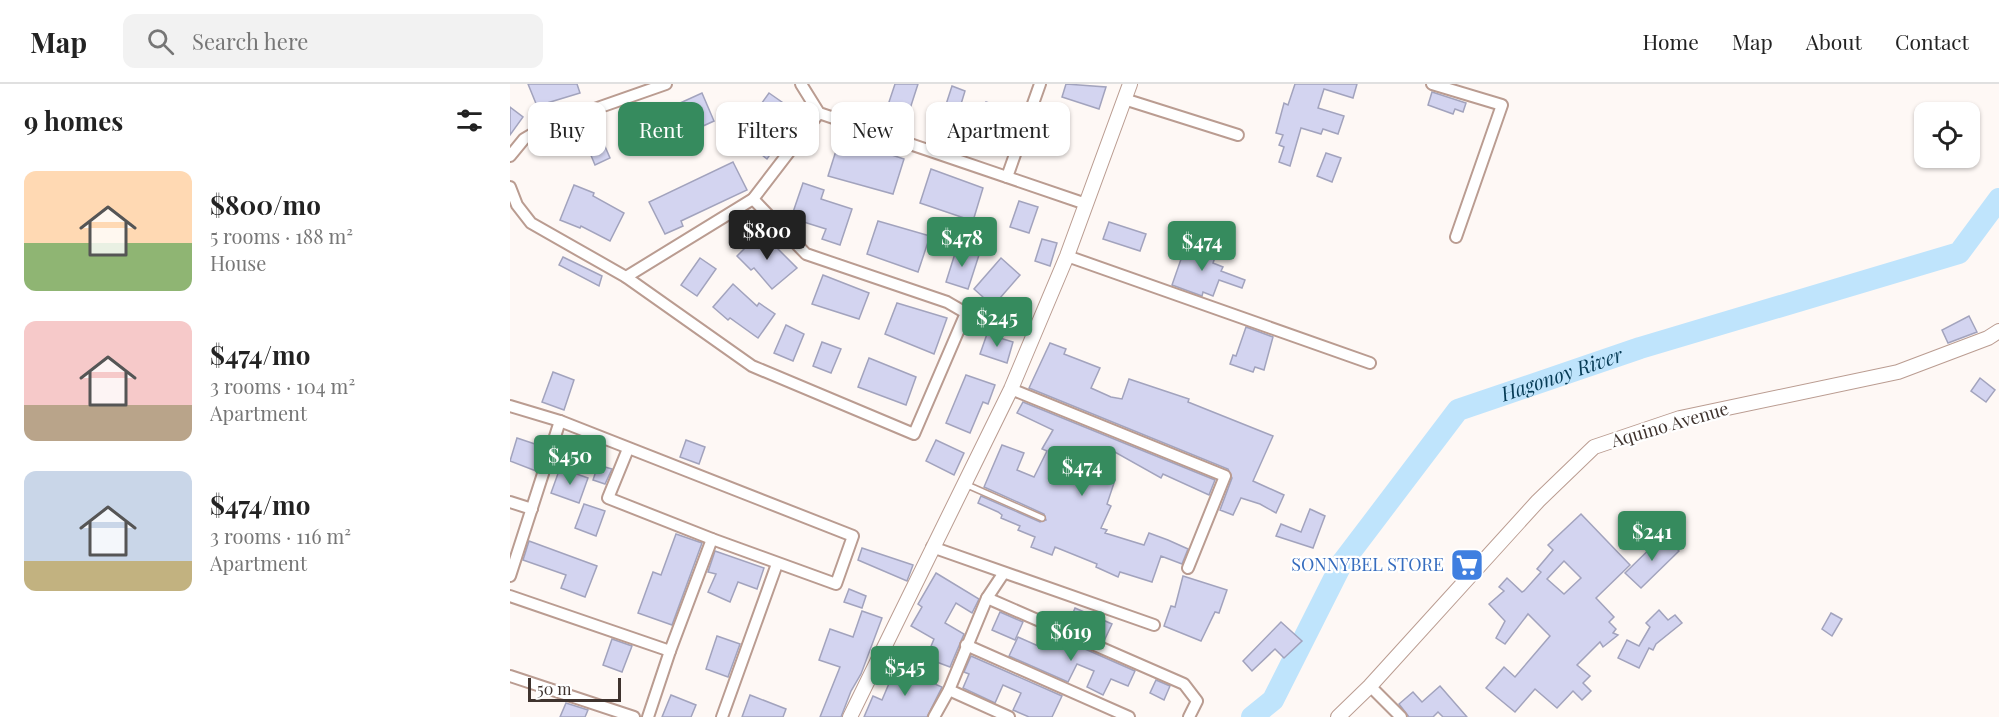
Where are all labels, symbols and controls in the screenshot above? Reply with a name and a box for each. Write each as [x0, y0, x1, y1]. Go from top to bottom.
search box [123, 14, 543, 68]
text: Map [30, 23, 87, 60]
icon: search [144, 25, 177, 58]
text: Search here [192, 26, 308, 56]
text: Home [1643, 27, 1699, 55]
text: Map [1732, 27, 1773, 55]
text: About [1806, 27, 1862, 55]
text: Contact [1895, 27, 1969, 55]
chip: Buy [528, 102, 606, 156]
chip: Rent [618, 102, 704, 156]
chip: Filters [716, 102, 819, 156]
chip: New [831, 102, 914, 156]
chip: Apartment [926, 102, 1070, 156]
map controls [1914, 102, 1980, 168]
button: locate [1914, 102, 1980, 168]
text: 9 homes [24, 103, 123, 138]
icon: filters [453, 104, 486, 137]
text: $800/mo [210, 187, 321, 222]
icon: home [72, 195, 144, 267]
pin: $800 [731, 210, 803, 261]
text: $800 [743, 216, 791, 243]
pin: $478 [926, 217, 998, 268]
pin: $474 [1166, 221, 1238, 272]
text: 5 rooms · 188 m² [210, 222, 353, 249]
text: $478 [941, 223, 983, 250]
text: $474 [1182, 227, 1222, 254]
text: House [210, 249, 266, 276]
pin: $245 [961, 297, 1033, 348]
text: $245 [976, 303, 1018, 330]
text: $474/mo [210, 337, 310, 372]
water label: Hagonoy River [1496, 340, 1627, 407]
icon: home [72, 345, 144, 417]
text: 3 rooms · 104 m² [210, 372, 355, 399]
street label: Aquino Avenue [1607, 396, 1731, 453]
text: Apartment [210, 399, 307, 426]
pin: $450 [534, 435, 606, 486]
text: $450 [548, 441, 592, 468]
pin: $474 [1046, 446, 1118, 497]
text: $474 [1062, 452, 1102, 479]
text: $474/mo [210, 487, 310, 522]
icon: home [72, 495, 144, 567]
pin: $241 [1616, 511, 1688, 562]
text: $241 [1632, 517, 1672, 544]
text: 3 rooms · 116 m² [210, 522, 351, 549]
supermarket icon: SONNYBEL STORE [1449, 547, 1485, 583]
text: Apartment [210, 549, 307, 576]
place label: SONNYBEL STORE [1291, 552, 1444, 576]
pin: $619 [1035, 611, 1107, 662]
text: $619 [1050, 617, 1092, 644]
pin: $545 [869, 646, 941, 697]
text: $545 [885, 652, 925, 679]
scale bar [528, 675, 621, 702]
text: 50 m [537, 678, 571, 699]

